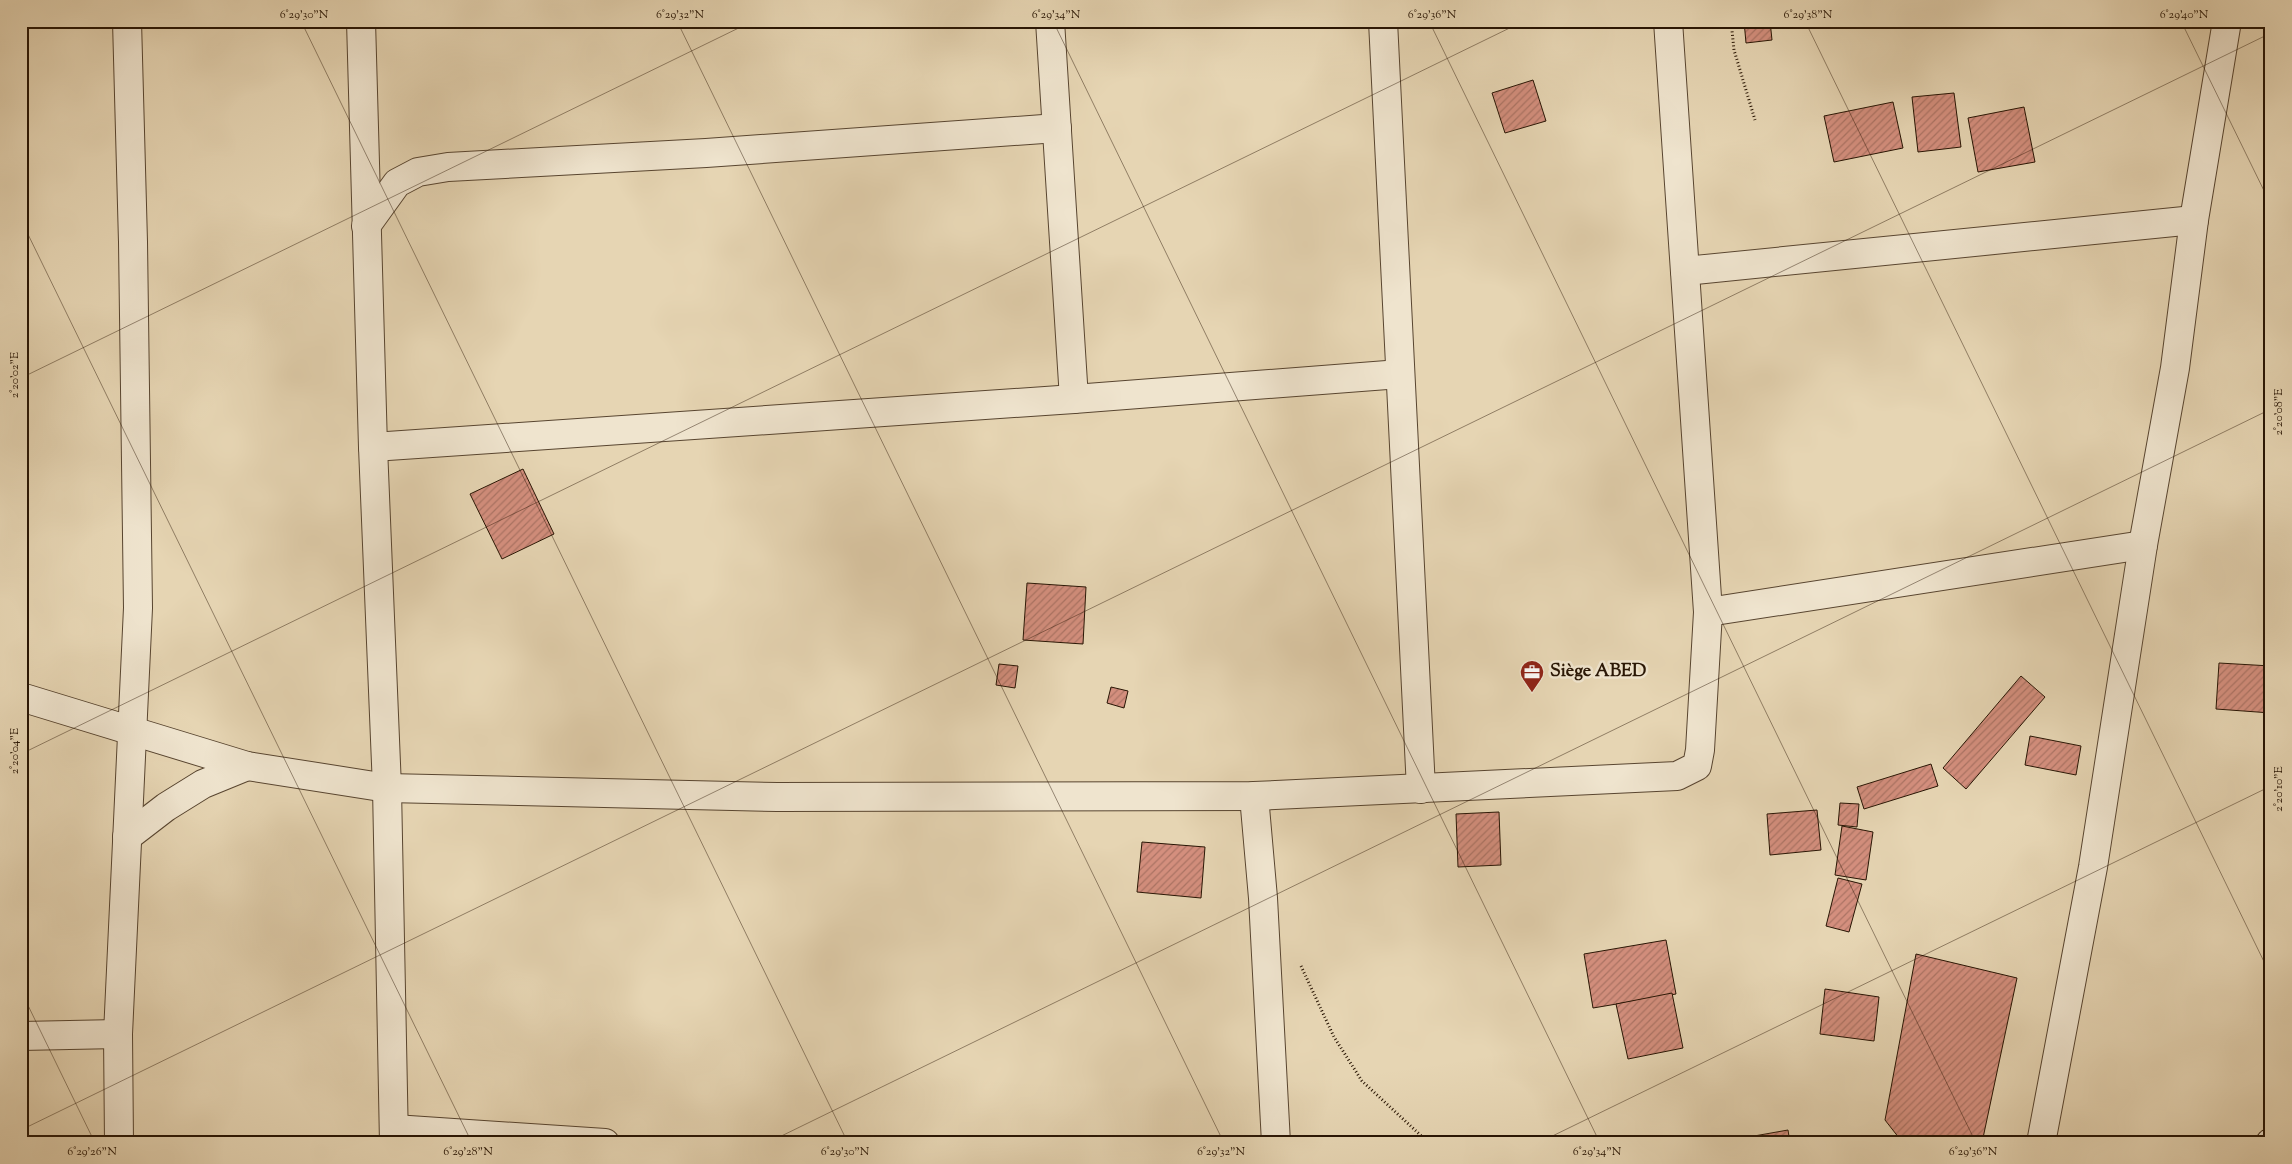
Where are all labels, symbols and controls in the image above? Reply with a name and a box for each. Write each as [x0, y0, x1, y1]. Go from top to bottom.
text: 6°29'30"N [280, 6, 329, 24]
text: 6°29'32"N [656, 6, 705, 24]
text: 6°29'34"N [1032, 6, 1081, 24]
text: 6°29'36"N [1408, 6, 1457, 24]
text: 6°29'38"N [1784, 6, 1833, 24]
text: 6°29'40"N [2160, 6, 2209, 24]
text: 2°20'02"E [6, 351, 24, 398]
text: 2°20'08"E [2270, 388, 2288, 436]
office icon: Siège ABED [1519, 659, 1545, 693]
place label: Siège ABED [1550, 659, 1646, 685]
text: 2°20'04"E [6, 727, 24, 774]
text: 2°20'10"E [2270, 766, 2288, 812]
text: 6°29'26"N [67, 1143, 117, 1161]
text: 6°29'28"N [443, 1143, 493, 1161]
text: 6°29'30"N [821, 1143, 870, 1161]
text: 6°29'32"N [1197, 1143, 1246, 1161]
text: 6°29'34"N [1573, 1143, 1622, 1161]
text: 6°29'36"N [1949, 1143, 1998, 1161]

